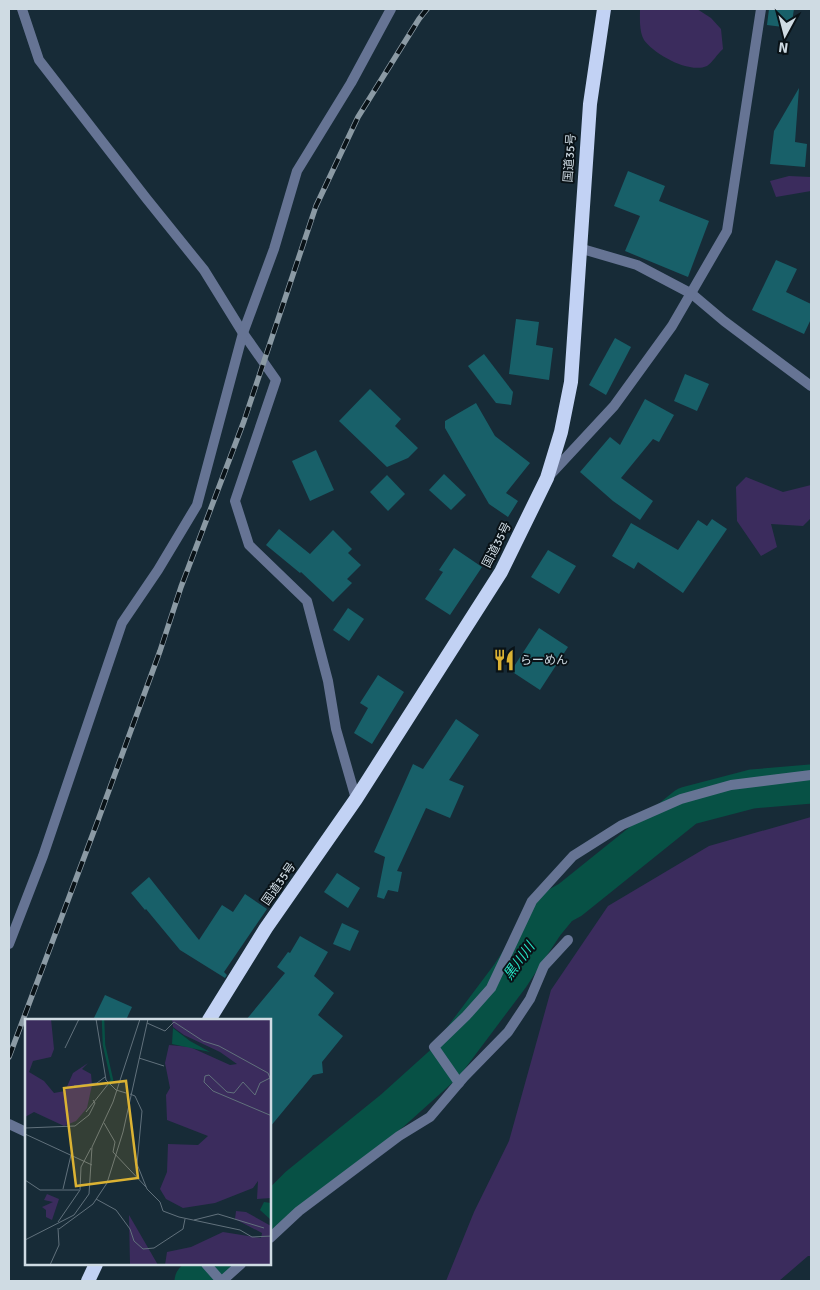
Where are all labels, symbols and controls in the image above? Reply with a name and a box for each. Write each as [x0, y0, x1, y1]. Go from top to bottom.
north arrow [760, 10, 810, 60]
text: N [778, 38, 789, 56]
street label: 国道35号 [561, 133, 579, 183]
street label: 国道35号 [479, 520, 515, 570]
restaurant icon: らーめん [491, 647, 517, 673]
place label: らーめん [520, 653, 568, 668]
street label: 国道35号 [259, 860, 299, 908]
water label: 黒川川 [500, 937, 539, 983]
inset map [25, 1019, 271, 1265]

